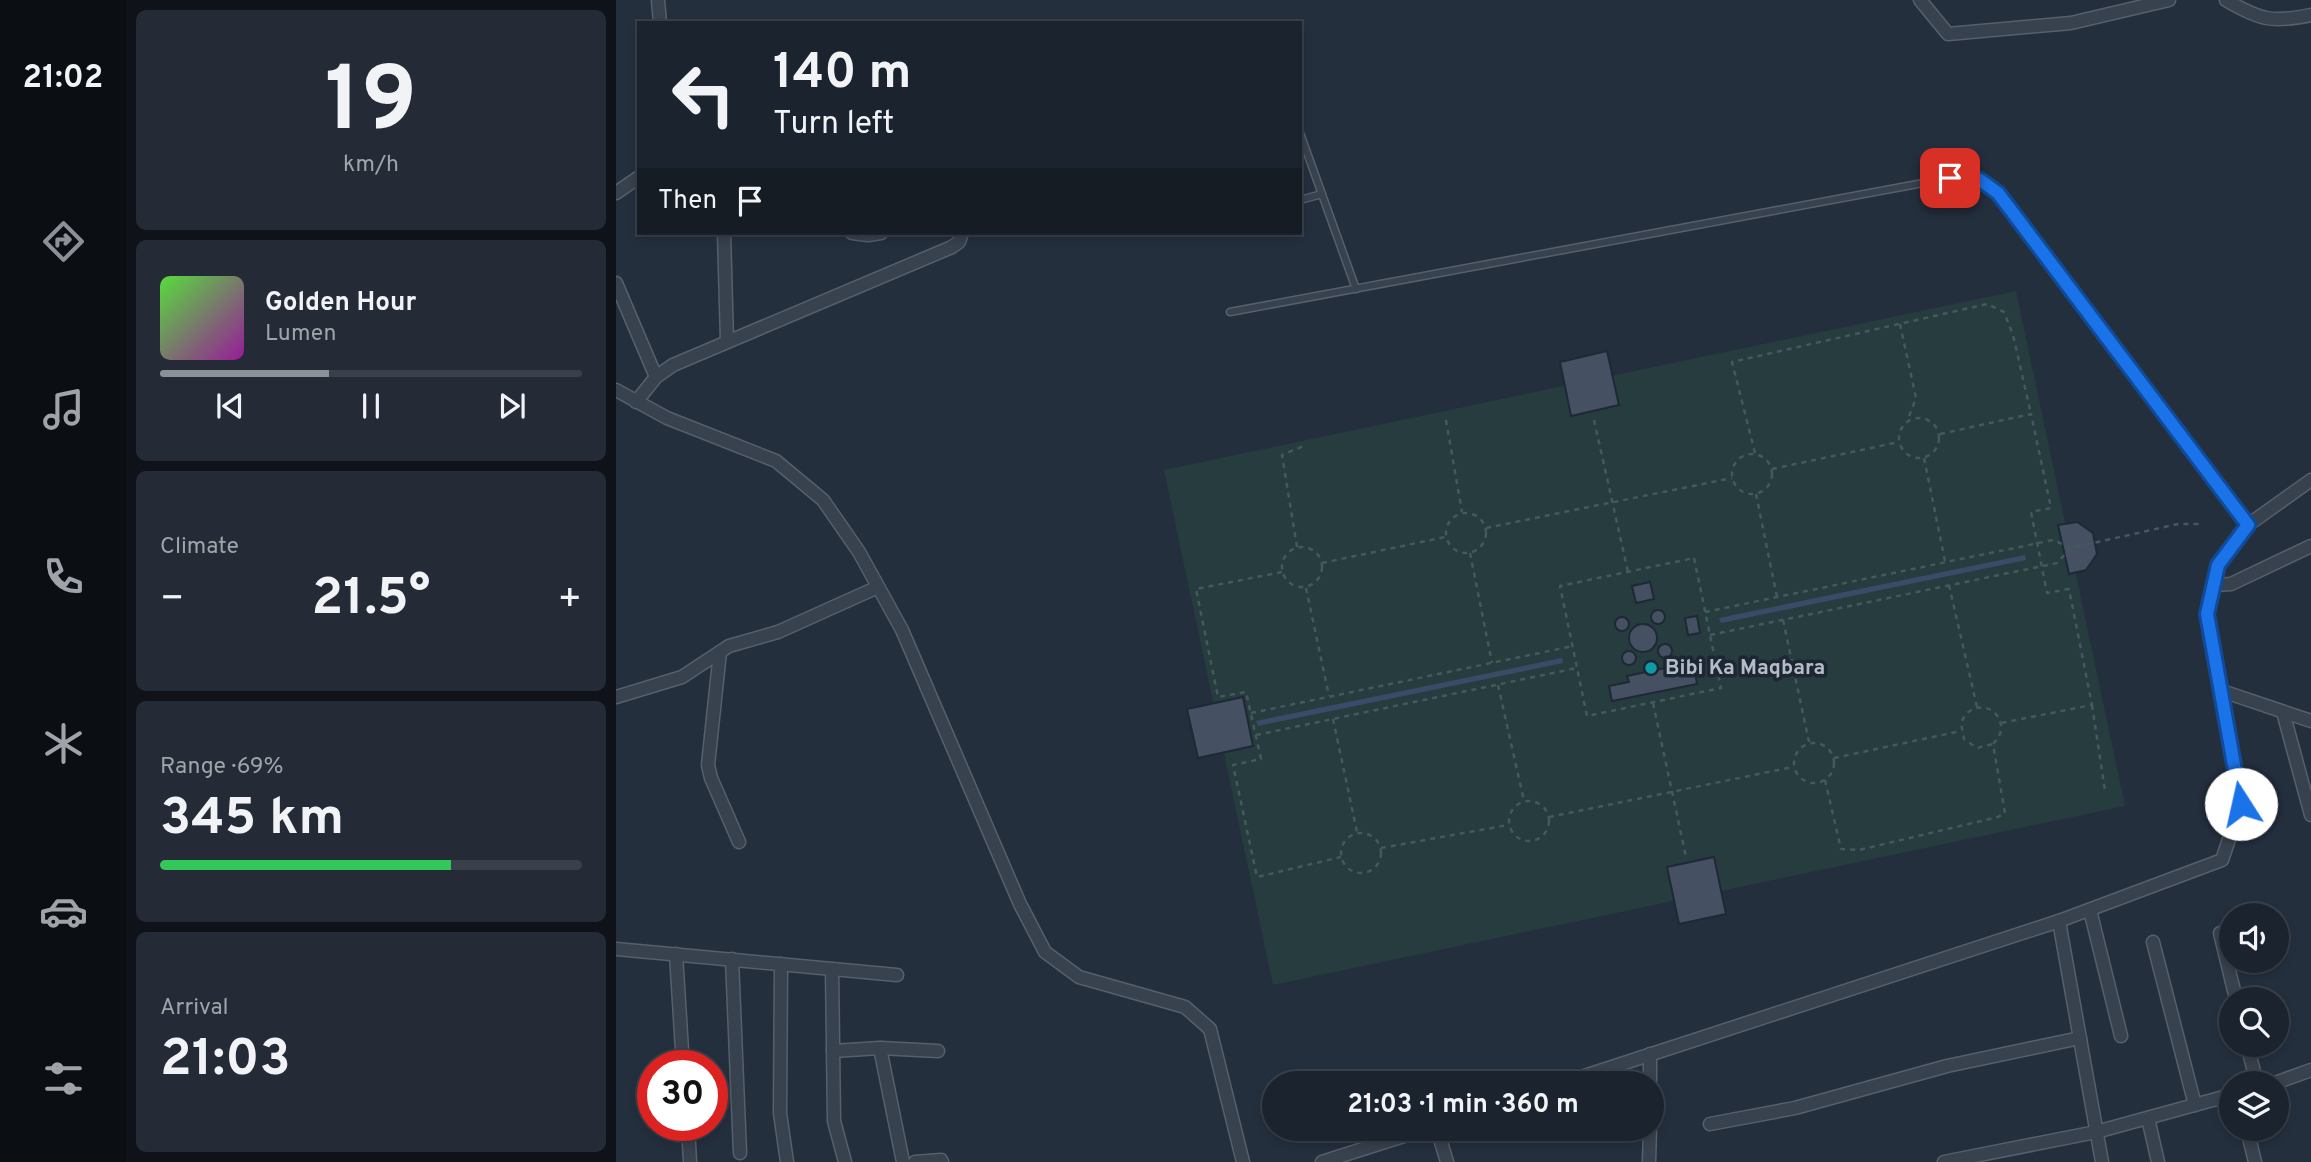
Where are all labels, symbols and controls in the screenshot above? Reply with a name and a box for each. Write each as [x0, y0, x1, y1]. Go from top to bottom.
text: 140 m [773, 44, 912, 106]
text: 19 [325, 48, 417, 163]
icon: left [658, 49, 749, 140]
text: 21:02 [23, 59, 103, 99]
text: Turn left [773, 105, 894, 145]
pin [1920, 148, 1980, 208]
text: km/h [343, 151, 399, 180]
icon: arrive [1931, 159, 1969, 197]
icon: arrive [731, 182, 769, 220]
text: Then [658, 185, 717, 218]
icon: directions [39, 217, 88, 266]
text: Golden Hour [265, 287, 416, 320]
text: Lumen [265, 320, 336, 349]
icon: music [39, 385, 88, 434]
icon: previous [211, 387, 249, 425]
icon: pause [352, 387, 390, 425]
icon: next [493, 387, 531, 425]
text: Climate [160, 533, 239, 562]
icon: phone [39, 552, 88, 601]
text: 21.5° [312, 567, 430, 633]
text: − [160, 576, 185, 625]
text: + [557, 576, 582, 625]
place label: Bibi Ka Maqbara [1665, 655, 1825, 682]
marker: Bibi Ka Maqbara [1643, 660, 1659, 676]
icon: climate [39, 719, 88, 768]
text: Range · 69% [160, 753, 283, 782]
position arrow [2204, 767, 2278, 841]
text: 345 km [160, 787, 344, 853]
icon: car [39, 887, 88, 936]
map controls [2219, 903, 2289, 1141]
button: sound [2219, 903, 2289, 973]
button: search [2219, 987, 2289, 1057]
text: Arrival [160, 994, 229, 1023]
text: 21:03 [160, 1028, 291, 1094]
speed limit sign: 30 [637, 1050, 728, 1141]
icon: filters [39, 1054, 88, 1103]
button: layers [2219, 1071, 2289, 1141]
text: 21:03 · 1 min · 360 m [1347, 1089, 1579, 1122]

